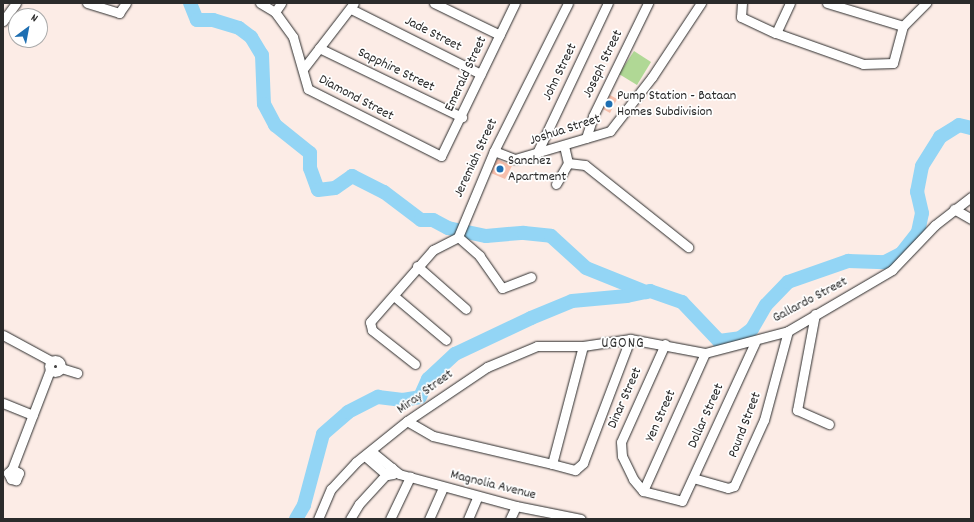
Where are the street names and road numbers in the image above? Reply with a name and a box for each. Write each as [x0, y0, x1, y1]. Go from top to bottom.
street label: Jade Street [402, 13, 464, 55]
street label: Joseph Street [579, 27, 627, 101]
street label: Emerald Street [441, 34, 491, 114]
street label: John Street [539, 41, 581, 103]
street label: Sapphire Street [355, 44, 437, 96]
street label: Diamond Street [316, 71, 396, 125]
street label: Joshua Street [527, 111, 603, 149]
street label: Jeremiah Street [450, 116, 502, 200]
street label: Gallardo Street [770, 273, 850, 327]
street label: Dinar Street [604, 365, 646, 431]
street label: Miray Street [394, 366, 456, 418]
street label: Dollar Street [684, 381, 728, 451]
street label: Yen Street [642, 387, 680, 445]
street label: Pound Street [725, 390, 765, 460]
street label: Magnolia Avenue [448, 466, 538, 504]

